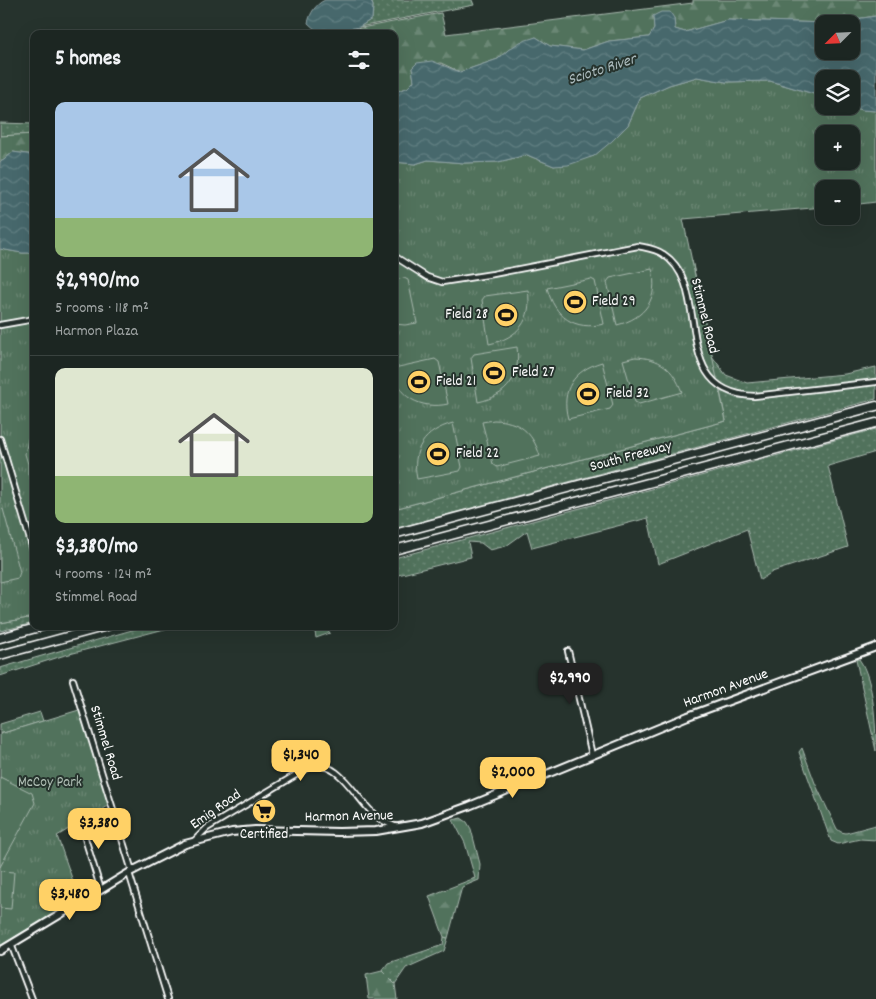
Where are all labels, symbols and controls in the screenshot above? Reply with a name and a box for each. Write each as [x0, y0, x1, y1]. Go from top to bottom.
north arrow [815, 15, 860, 60]
map controls [815, 15, 860, 225]
text: 5 homes [55, 45, 121, 75]
icon: filters [345, 46, 373, 74]
water label: Scioto River [565, 48, 641, 92]
button: layers [815, 70, 860, 115]
button: + [815, 125, 860, 170]
icon: home [169, 135, 259, 225]
button: − [815, 180, 860, 225]
text: $2,990/mo [55, 267, 139, 297]
street label: Stimmel Road [684, 276, 724, 356]
sports icon: Field 29 [562, 289, 588, 315]
place label: Field 29 [592, 291, 636, 313]
text: 5 rooms · 118 m² [55, 297, 149, 320]
sports icon: Field 28 [493, 302, 519, 328]
place label: Field 28 [445, 304, 488, 326]
text: Harmon Plaza [55, 320, 138, 343]
sports icon: Field 27 [481, 360, 507, 386]
place label: Field 27 [512, 362, 555, 384]
sports icon: Field 21 [406, 369, 432, 395]
place label: Field 21 [436, 371, 476, 393]
sports icon: Field 32 [575, 381, 601, 407]
place label: Field 32 [606, 383, 649, 405]
icon: home [169, 400, 259, 490]
street label: South Freeway [588, 435, 675, 478]
sports icon: Field 22 [425, 441, 451, 467]
place label: Field 22 [456, 443, 499, 465]
text: $3,380/mo [55, 533, 138, 563]
text: 4 rooms · 124 m² [55, 563, 152, 586]
text: Stimmel Road [55, 586, 137, 609]
pin: $2,990 [529, 662, 611, 705]
street label: Harmon Avenue [681, 663, 772, 715]
text: $2,990 [549, 667, 591, 690]
street label: Stimmel Road [83, 703, 127, 783]
pin: $1,340 [260, 740, 342, 782]
text: $1,340 [282, 744, 320, 767]
pin: $2,000 [472, 756, 554, 799]
text: $2,000 [491, 761, 535, 784]
park label: McCoy Park [18, 772, 82, 794]
street label: Emig Road [186, 784, 246, 836]
supermarket icon: Certified [251, 798, 277, 824]
street label: Harmon Avenue [304, 805, 394, 829]
pin: $3,380 [58, 808, 140, 850]
text: $3,380 [79, 812, 119, 835]
place label: Certified [240, 824, 288, 846]
pin: $3,480 [29, 878, 111, 921]
text: $3,480 [50, 883, 90, 906]

